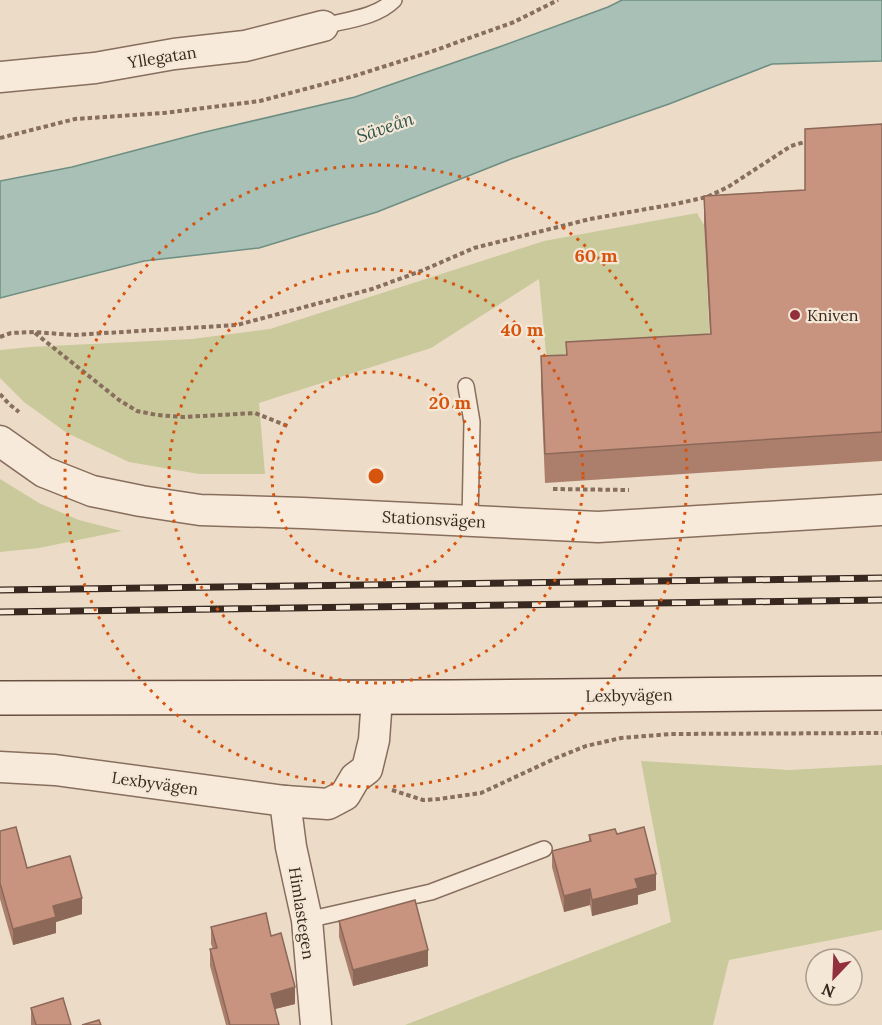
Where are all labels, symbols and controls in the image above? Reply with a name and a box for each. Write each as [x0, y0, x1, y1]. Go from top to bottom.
street label: Yllegatan [125, 42, 198, 72]
water label: Säveån [353, 107, 417, 147]
text: 60 m [574, 244, 618, 267]
place label: Kniven [807, 305, 859, 325]
marker: Kniven [788, 308, 802, 322]
text: 40 m [501, 318, 544, 341]
text: 20 m [429, 391, 472, 414]
centre of rings [366, 466, 386, 486]
street label: Stationsvägen [382, 506, 487, 532]
street label: Lexbyvägen [585, 684, 673, 706]
street label: Lexbyvägen [110, 767, 200, 799]
street label: Himlastegen [285, 865, 319, 961]
north arrow [804, 947, 864, 1007]
text: N [819, 979, 838, 1002]

